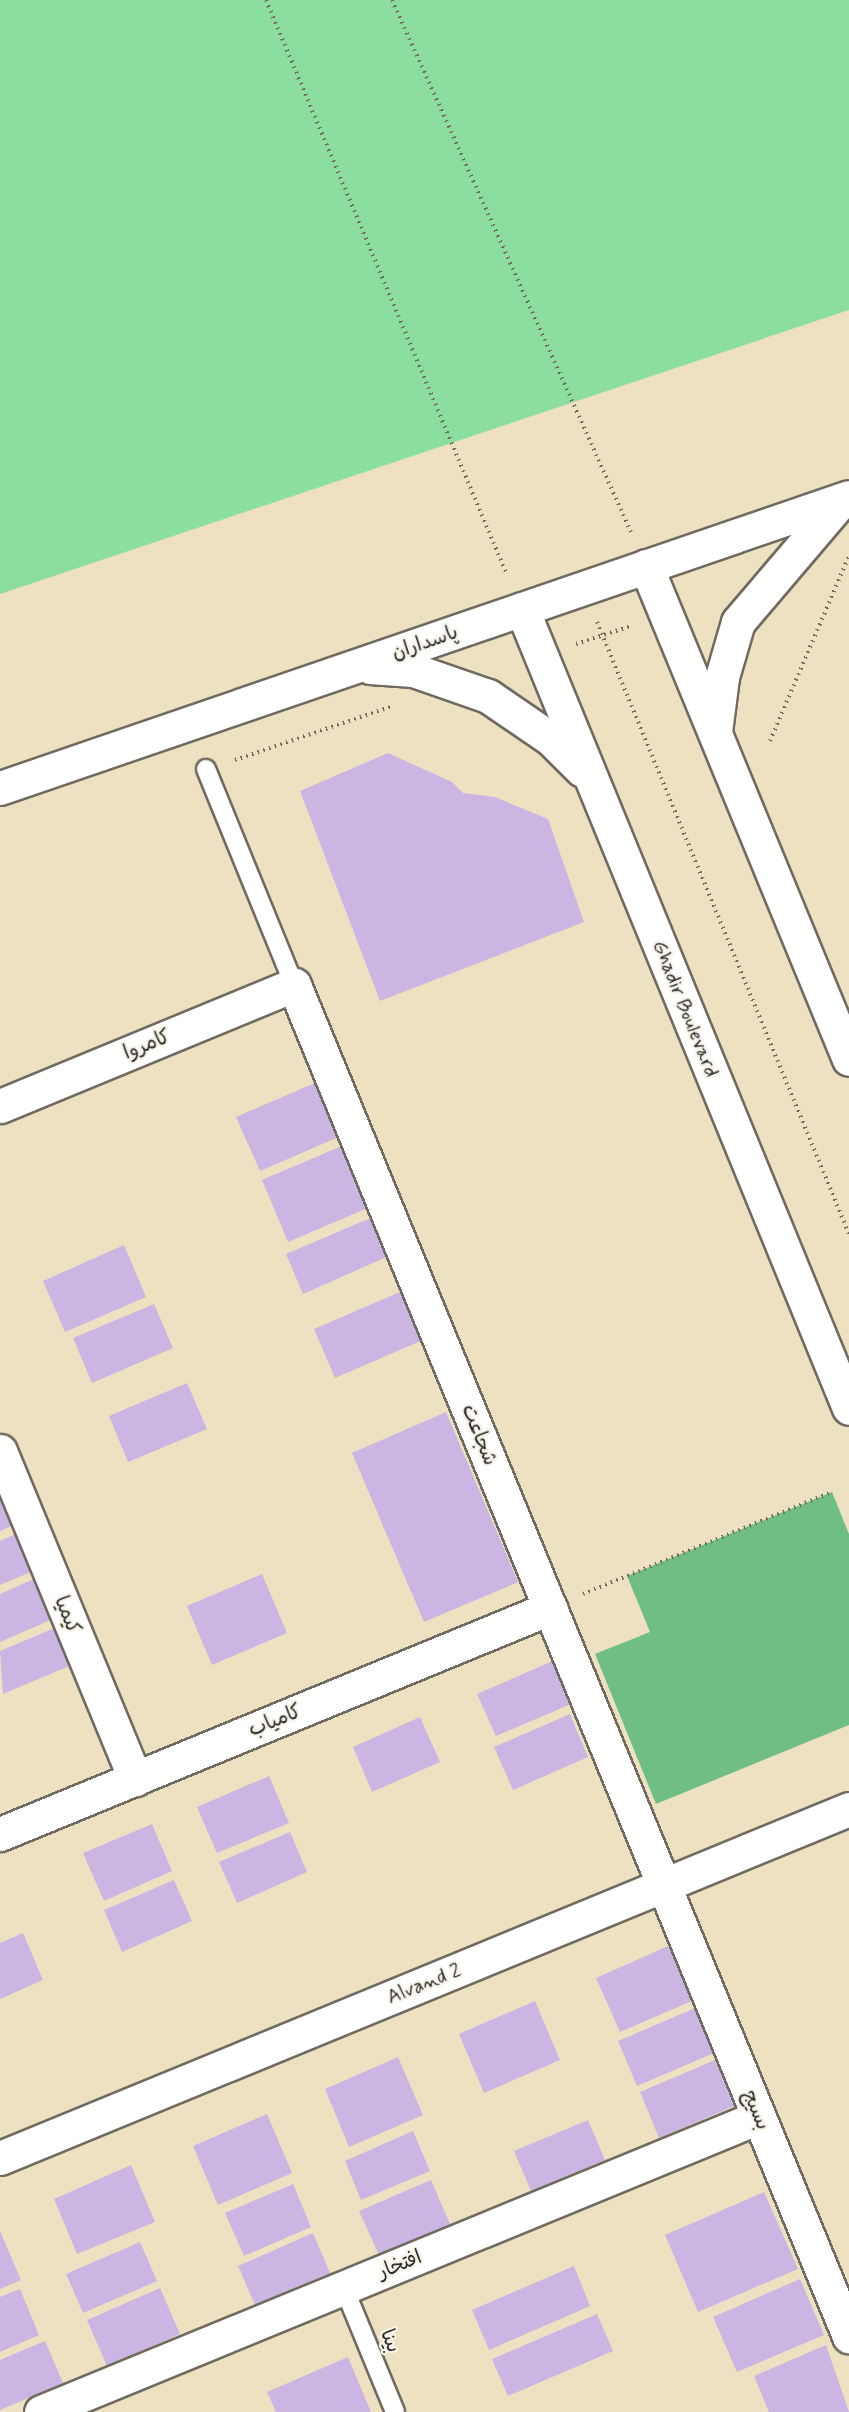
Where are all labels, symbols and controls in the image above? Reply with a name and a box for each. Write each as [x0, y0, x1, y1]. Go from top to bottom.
street label: پاسداران [389, 621, 461, 665]
street label: Ghadir Boulevard [647, 938, 723, 1080]
street label: کامروا [120, 1025, 174, 1065]
street label: شجاعت [456, 1401, 502, 1469]
street label: کیمیا [49, 1593, 85, 1637]
street label: کامیاب [245, 1700, 305, 1742]
street label: Alvand 2 [384, 1958, 464, 2010]
street label: بسیج [737, 2087, 775, 2133]
street label: افتخار [374, 2245, 426, 2285]
street label: بینا [375, 2326, 405, 2356]

